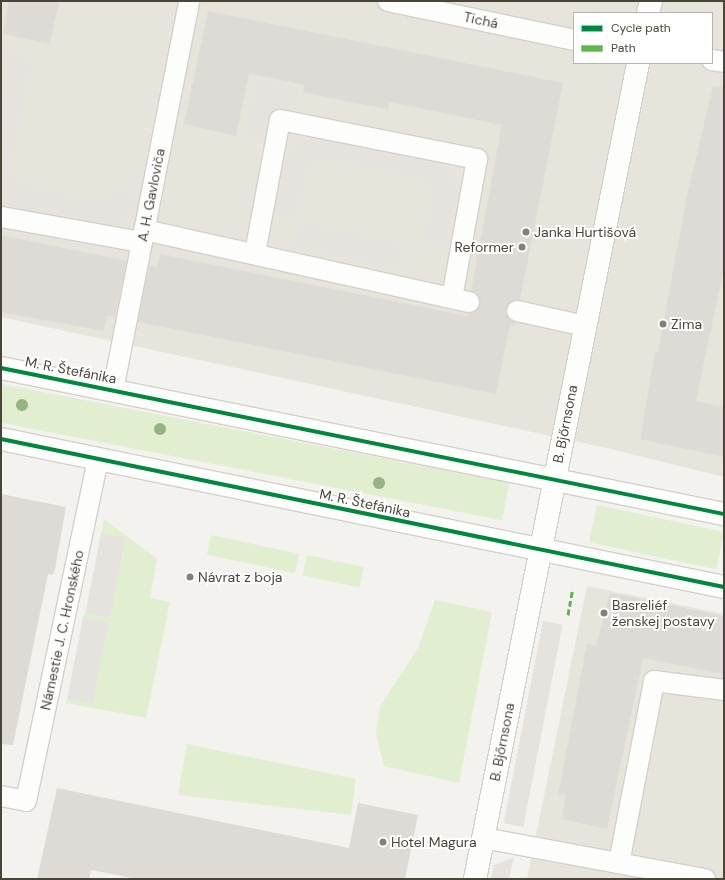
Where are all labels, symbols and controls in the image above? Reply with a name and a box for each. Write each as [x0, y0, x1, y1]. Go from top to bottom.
street label: Tichá [462, 8, 500, 32]
legend [573, 12, 713, 64]
text: Cycle path [611, 20, 671, 36]
text: Path [611, 40, 636, 56]
street label: A. H. Gavloviča [134, 147, 168, 243]
place label: Janka Hurtišová [534, 224, 636, 240]
marker: Janka Hurtišová [521, 227, 531, 237]
place label: Reformer [455, 239, 514, 255]
marker: Reformer [517, 242, 527, 252]
place label: Zima [671, 316, 702, 332]
marker: Zima [658, 319, 668, 329]
street label: M. R. Štefánika [24, 353, 118, 387]
street label: B. Bjőrnsona [549, 383, 581, 465]
street label: M. R. Štefánika [318, 485, 412, 521]
street label: Námestie J. C. Hronského [37, 548, 87, 712]
place label: Návrat z boja [198, 569, 282, 585]
marker: Návrat z boja [185, 572, 195, 582]
place label: Basreliéf ženskej postavy [612, 597, 715, 630]
marker: Basreliéf ženskej postavy [599, 608, 609, 618]
street label: B. Bjőrnsona [486, 701, 518, 783]
place label: Hotel Magura [391, 834, 477, 850]
marker: Hotel Magura [378, 837, 388, 847]

